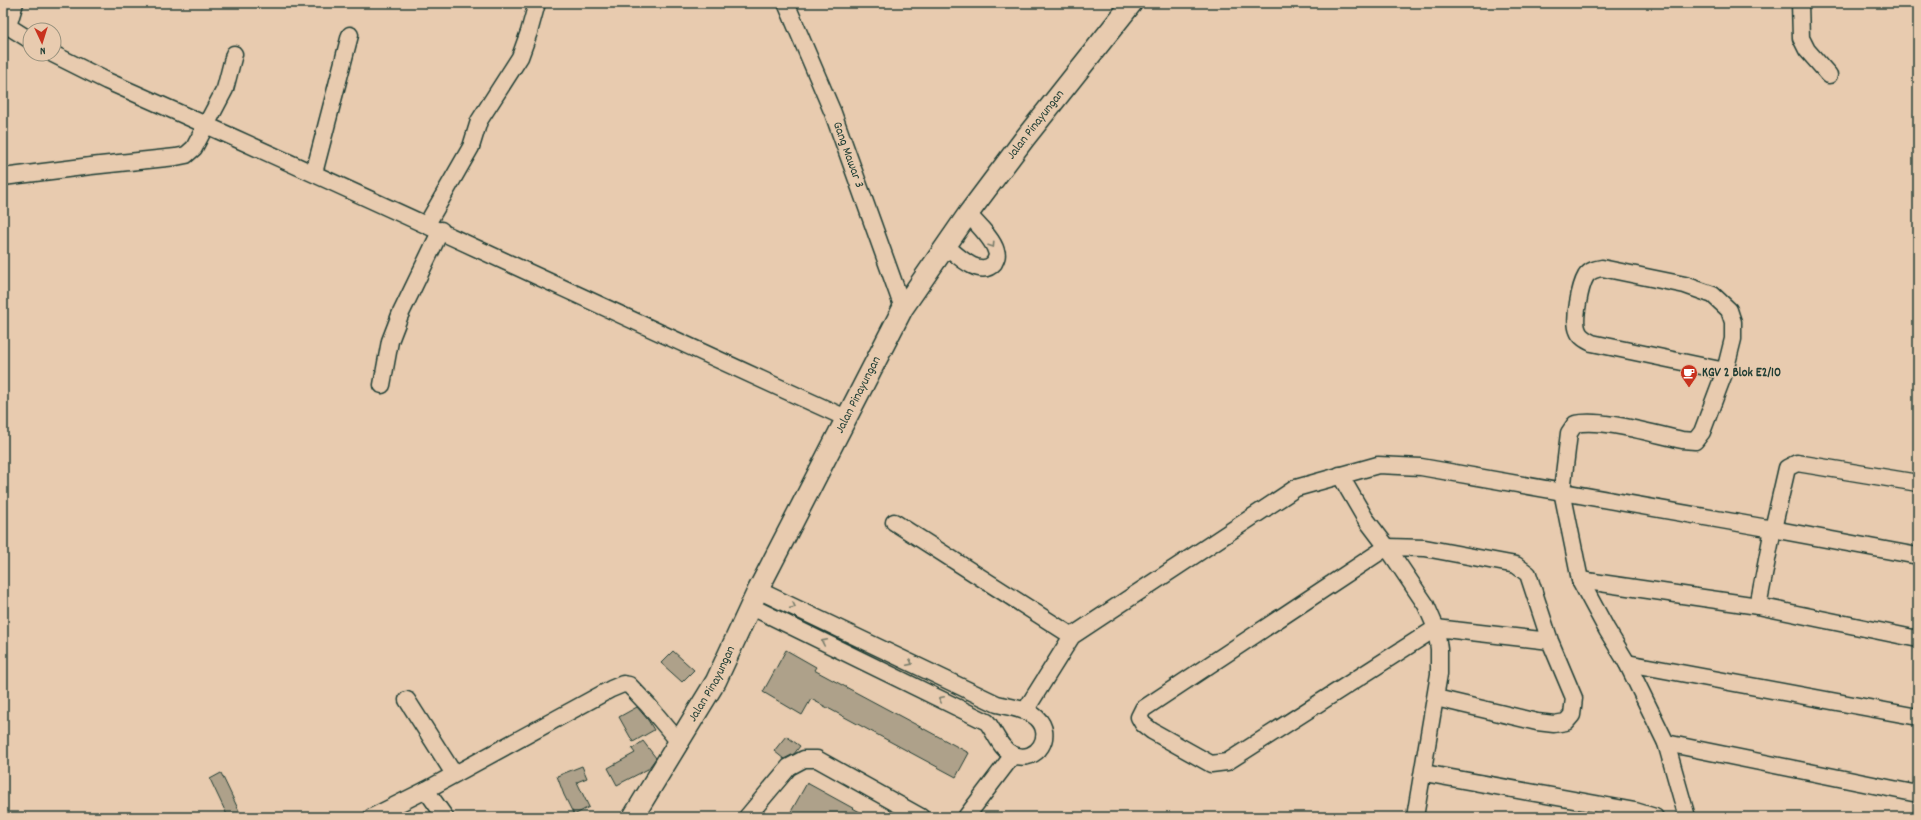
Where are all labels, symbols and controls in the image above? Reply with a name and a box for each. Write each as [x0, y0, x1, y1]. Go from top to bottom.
north arrow [22, 22, 62, 62]
text: N [39, 42, 46, 58]
street label: Jalan Pinayungan [1002, 86, 1069, 164]
street label: Gang Mawar 3 [827, 119, 869, 191]
one-way arrow [988, 241, 995, 248]
street label: Jalan Pinayungan [831, 353, 886, 437]
cafe icon: KGV 2 Blok E2/10 [1679, 363, 1699, 388]
place label: KGV 2 Blok E2/10 [1702, 364, 1781, 383]
one-way arrow [789, 601, 796, 609]
one-way arrow [821, 639, 829, 647]
street label: Jalan Pinayungan [684, 643, 740, 726]
one-way arrow [906, 658, 914, 666]
one-way arrow [938, 696, 945, 704]

